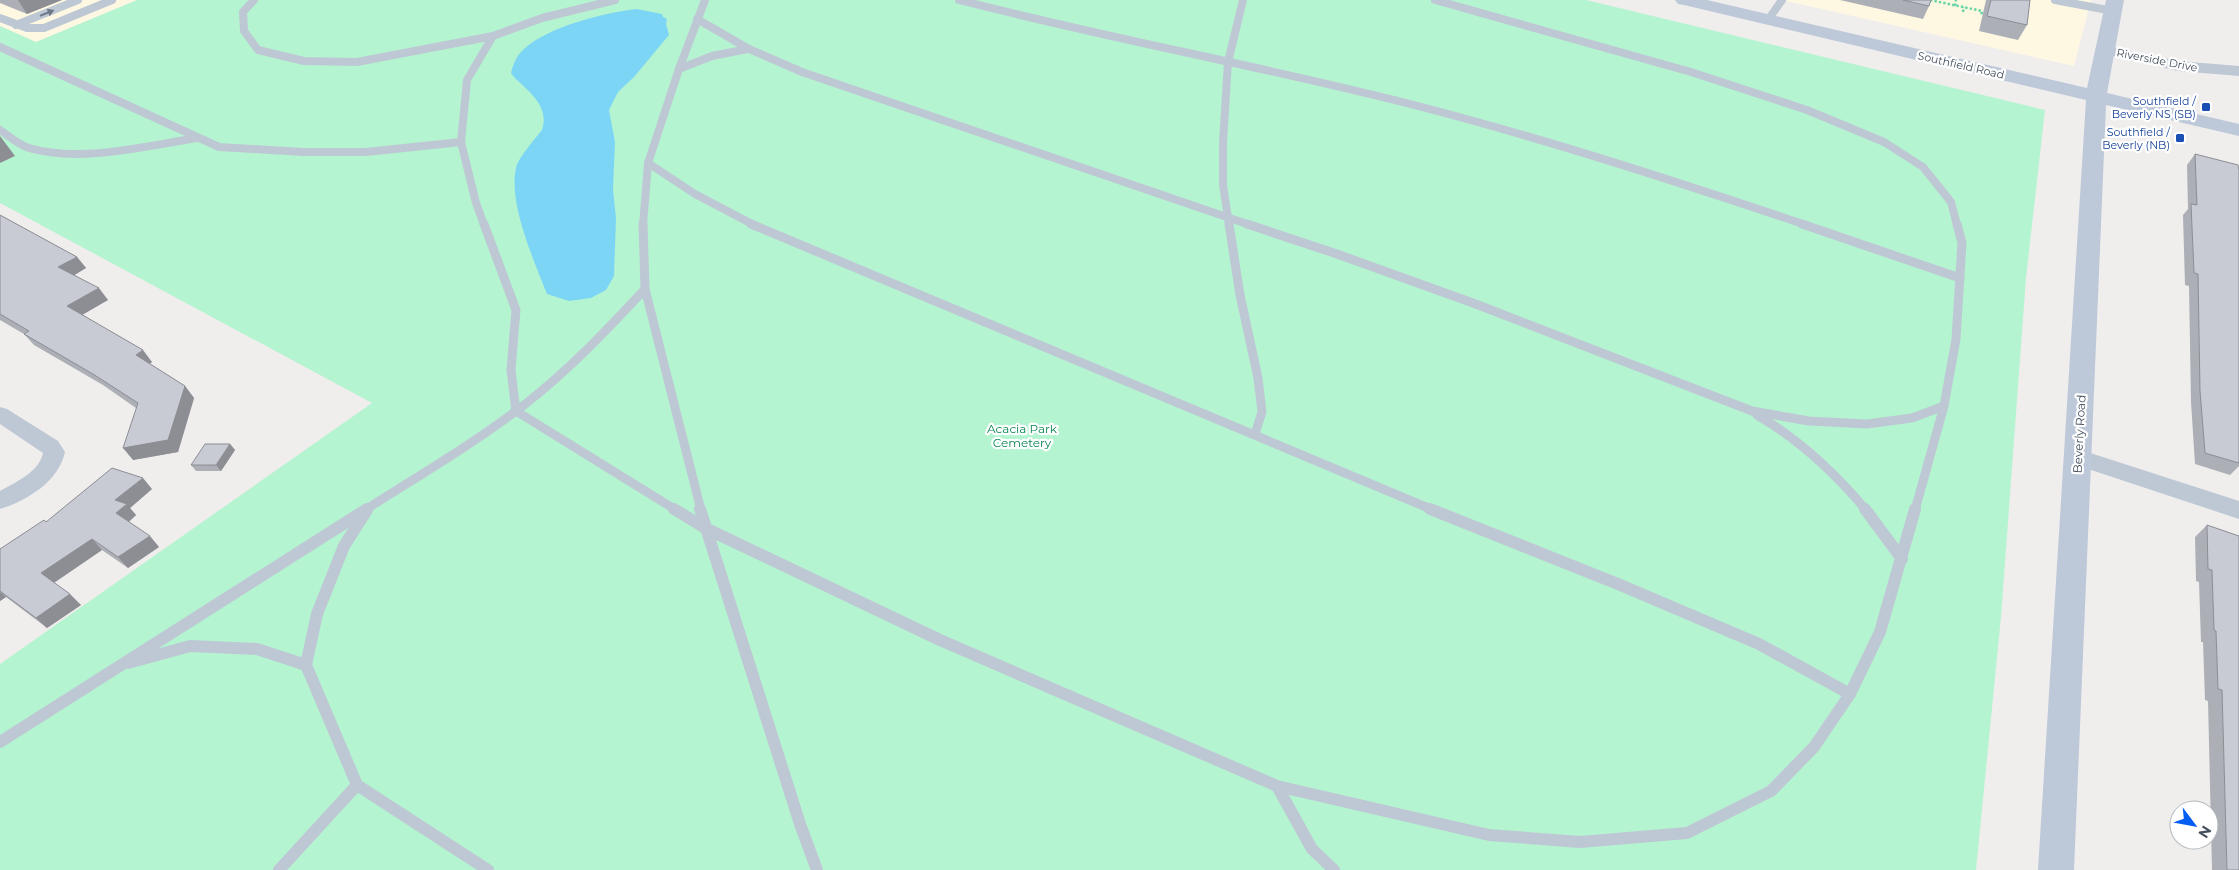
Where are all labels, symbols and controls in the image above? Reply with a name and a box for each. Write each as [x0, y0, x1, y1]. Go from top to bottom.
one-way arrow [40, 8, 54, 16]
street label: Riverside Drive [2115, 45, 2199, 75]
street label: Southfield Road [1916, 48, 2006, 82]
place label: Southfield / Beverly NS (SB) [2112, 94, 2197, 121]
marker: Southfield / Beverly NS (SB) [2200, 101, 2212, 113]
place label: Southfield / Beverly (NB) [2102, 125, 2171, 152]
marker: Southfield / Beverly (NB) [2174, 132, 2186, 144]
street label: Beverly Road [2069, 394, 2089, 474]
park label: Acacia Park Cemetery [987, 421, 1058, 450]
north arrow [2169, 800, 2219, 850]
text: N [2194, 822, 2216, 841]

